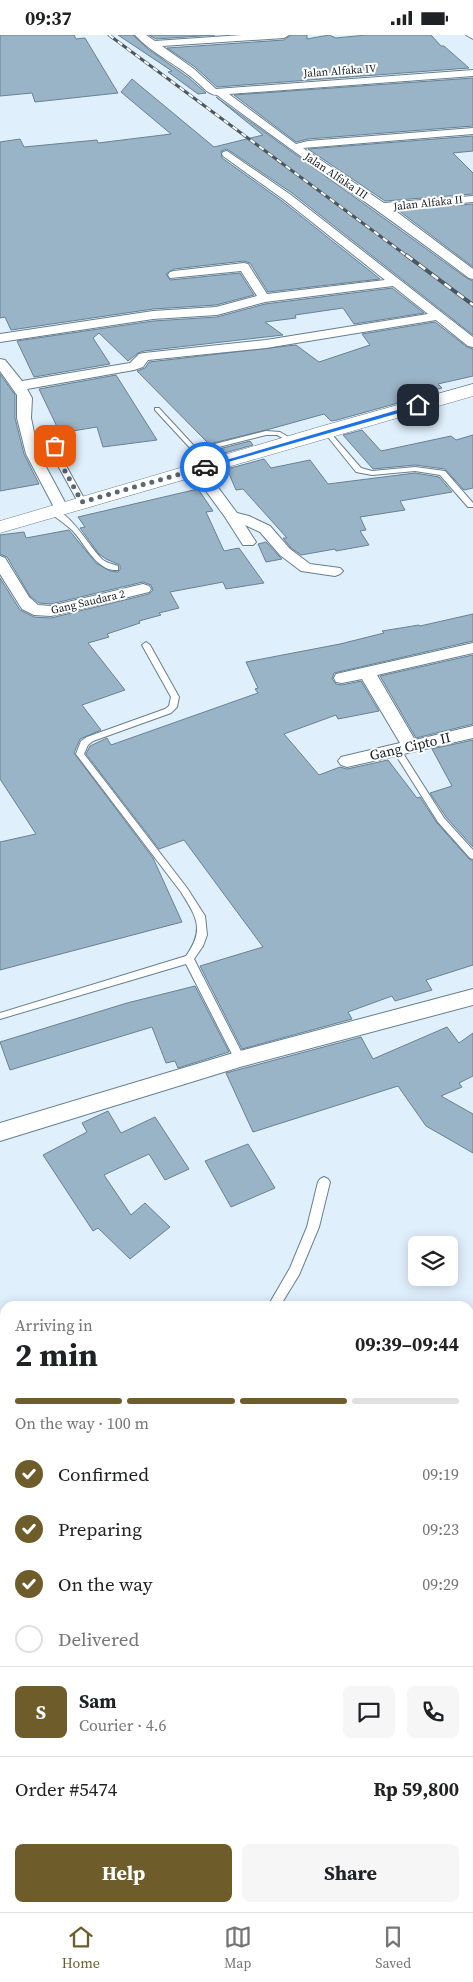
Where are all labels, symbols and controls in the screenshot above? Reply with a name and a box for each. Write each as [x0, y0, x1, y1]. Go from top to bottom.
text: 09:37 [25, 5, 72, 31]
street label: Jalan Alfaka IV [302, 61, 378, 81]
street label: Jalan Alfaka III [300, 149, 371, 203]
street label: Jalan Alfaka II [392, 192, 463, 214]
pin [397, 384, 439, 426]
icon: home [404, 391, 432, 419]
pin [34, 425, 76, 467]
icon: bag [41, 432, 69, 460]
courier [180, 442, 230, 492]
icon: car [191, 453, 219, 481]
street label: Gang Saudara 2 [50, 586, 127, 618]
street label: Gang Cipto II [368, 727, 452, 765]
map controls [408, 1236, 458, 1286]
button: layers [408, 1236, 458, 1286]
text: Arriving in [15, 1314, 93, 1336]
text: 09:39–09:44 [355, 1331, 459, 1357]
text: 2 min [15, 1333, 98, 1377]
text: On the way · 100 m [15, 1412, 149, 1434]
icon: check [15, 1460, 43, 1488]
text: Confirmed [58, 1461, 149, 1487]
text: 09:19 [422, 1463, 459, 1485]
icon: check [15, 1515, 43, 1543]
text: Preparing [58, 1516, 142, 1542]
text: 09:23 [422, 1518, 459, 1540]
icon: check [15, 1570, 43, 1598]
text: On the way [58, 1571, 153, 1597]
text: 09:29 [422, 1573, 459, 1595]
text: Delivered [58, 1626, 139, 1652]
button: chat [343, 1686, 395, 1738]
button: phone [407, 1686, 459, 1738]
text: Sam [79, 1688, 117, 1714]
text: S [36, 1699, 46, 1725]
text: Courier · 4.6 [79, 1714, 167, 1736]
text: Order #5474 [15, 1776, 117, 1802]
text: Rp 59,800 [373, 1776, 459, 1802]
button: Help [15, 1844, 232, 1902]
button: Share [242, 1844, 459, 1902]
tab: Home [62, 1923, 100, 1973]
tab: Map [224, 1923, 252, 1973]
tab: Saved [375, 1923, 411, 1973]

